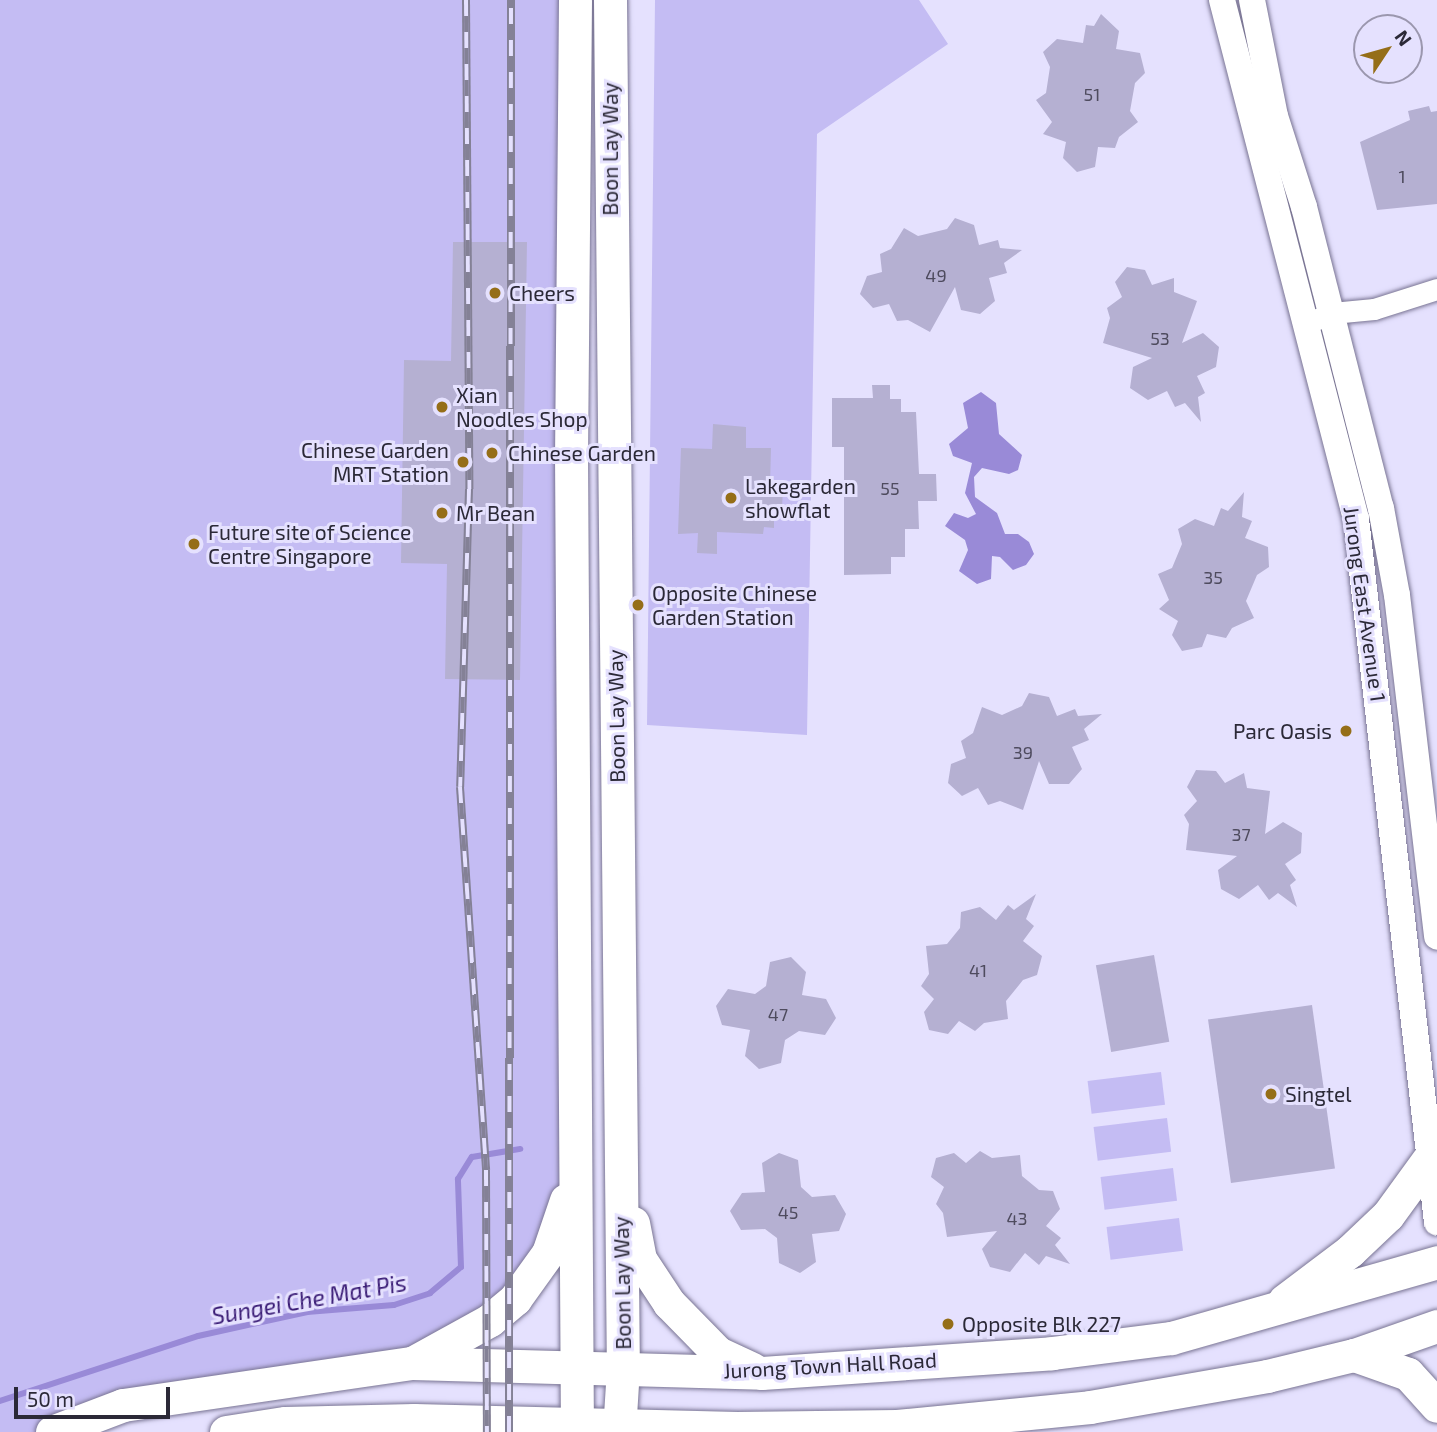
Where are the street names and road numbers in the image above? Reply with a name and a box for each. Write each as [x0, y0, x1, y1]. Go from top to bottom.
street label: Boon Lay Way [597, 82, 623, 216]
street label: Jurong East Avenue 1 [1339, 504, 1391, 704]
street label: Boon Lay Way [602, 649, 630, 783]
street label: Boon Lay Way [608, 1216, 636, 1350]
street label: Jurong Town Hall Road [722, 1347, 938, 1383]

